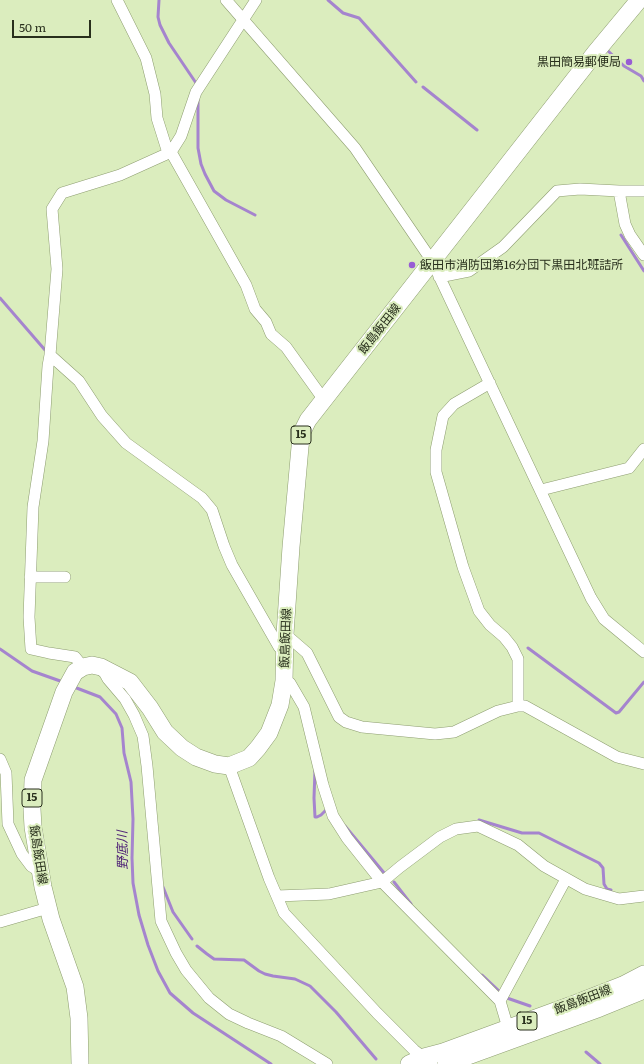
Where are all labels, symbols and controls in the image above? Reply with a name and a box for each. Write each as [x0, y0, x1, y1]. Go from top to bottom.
scale bar [14, 12, 93, 38]
text: 50 m [19, 18, 46, 36]
place label: 黒田簡易郵便局 [537, 55, 621, 69]
marker: 黒田簡易郵便局 [624, 57, 634, 67]
place label: 飯田市消防団第16分団下黒田北班詰所 [420, 258, 623, 272]
marker: 飯田市消防団第16分団下黒田北班詰所 [407, 260, 417, 270]
street label: 飯島飯田線 [356, 301, 404, 357]
road number: 15 [291, 426, 311, 444]
street label: 飯島飯田線 [278, 608, 294, 668]
road number: 15 [22, 789, 42, 807]
street label: 飯島飯田線 [26, 824, 50, 886]
water label: 野底川 [115, 830, 131, 870]
street label: 飯島飯田線 [552, 983, 614, 1017]
road number: 15 [517, 1012, 537, 1030]

